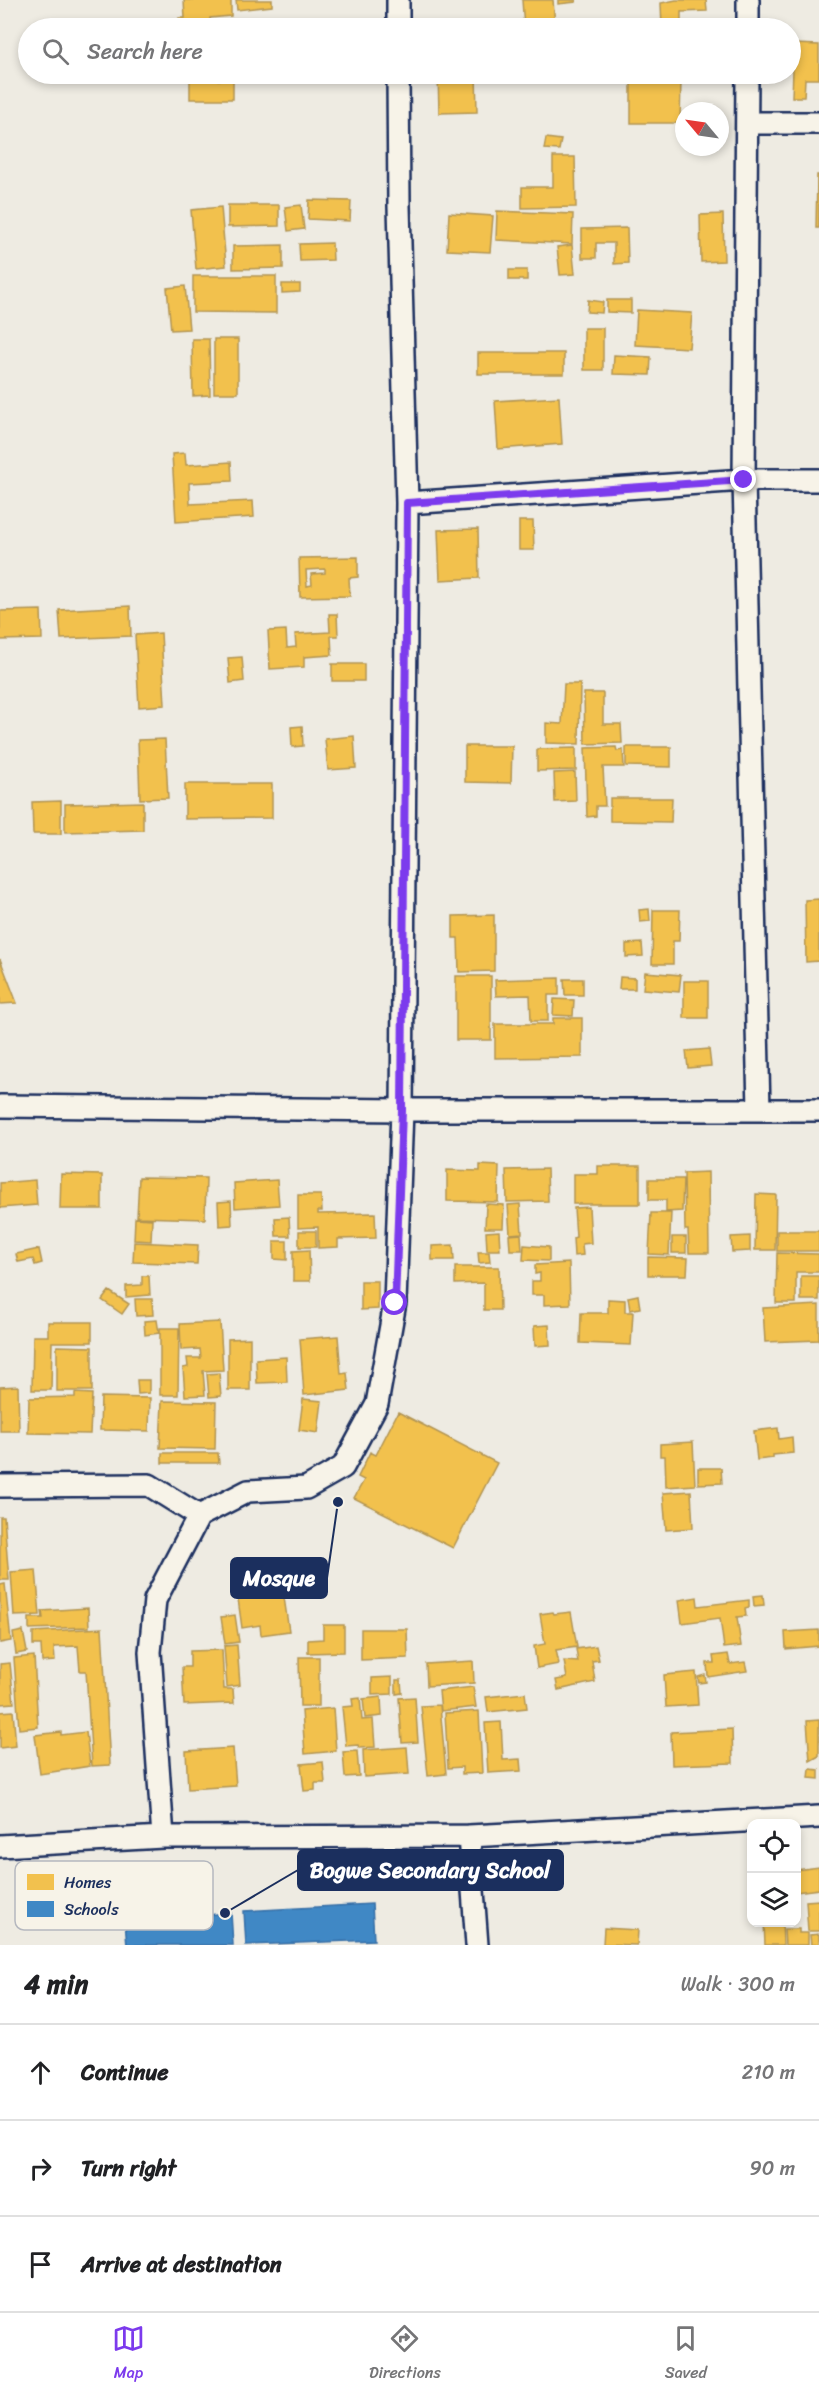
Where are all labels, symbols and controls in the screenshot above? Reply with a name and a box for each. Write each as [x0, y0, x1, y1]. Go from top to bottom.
search box [18, 18, 801, 84]
text: Search here [87, 32, 203, 71]
icon: search [39, 35, 72, 68]
north arrow [675, 102, 729, 156]
route end [730, 466, 756, 492]
route start [381, 1289, 407, 1315]
callout: Mosque [231, 1558, 327, 1598]
text: Mosque [242, 1559, 316, 1598]
map controls [747, 1819, 801, 1927]
button: locate [747, 1819, 801, 1873]
callout: Bogwe Secondary School [298, 1850, 563, 1890]
text: Bogwe Secondary School [310, 1851, 552, 1890]
legend [15, 1861, 213, 1930]
text: Homes [64, 1868, 112, 1897]
button: layers [747, 1873, 801, 1927]
text: Schools [64, 1895, 119, 1924]
text: 4 min [24, 1961, 88, 2007]
text: Walk · 300 m [681, 1967, 795, 2002]
text: Continue [81, 2053, 169, 2092]
text: 210 m [742, 2055, 795, 2090]
icon: ahead [24, 2056, 57, 2089]
text: Turn right [81, 2149, 176, 2188]
text: 90 m [750, 2151, 795, 2186]
icon: right [24, 2152, 57, 2185]
text: Arrive at destination [81, 2245, 282, 2284]
icon: arrive [24, 2248, 57, 2281]
tab: Map [112, 2322, 145, 2387]
tab: Directions [369, 2322, 441, 2387]
tab: Saved [665, 2322, 707, 2387]

